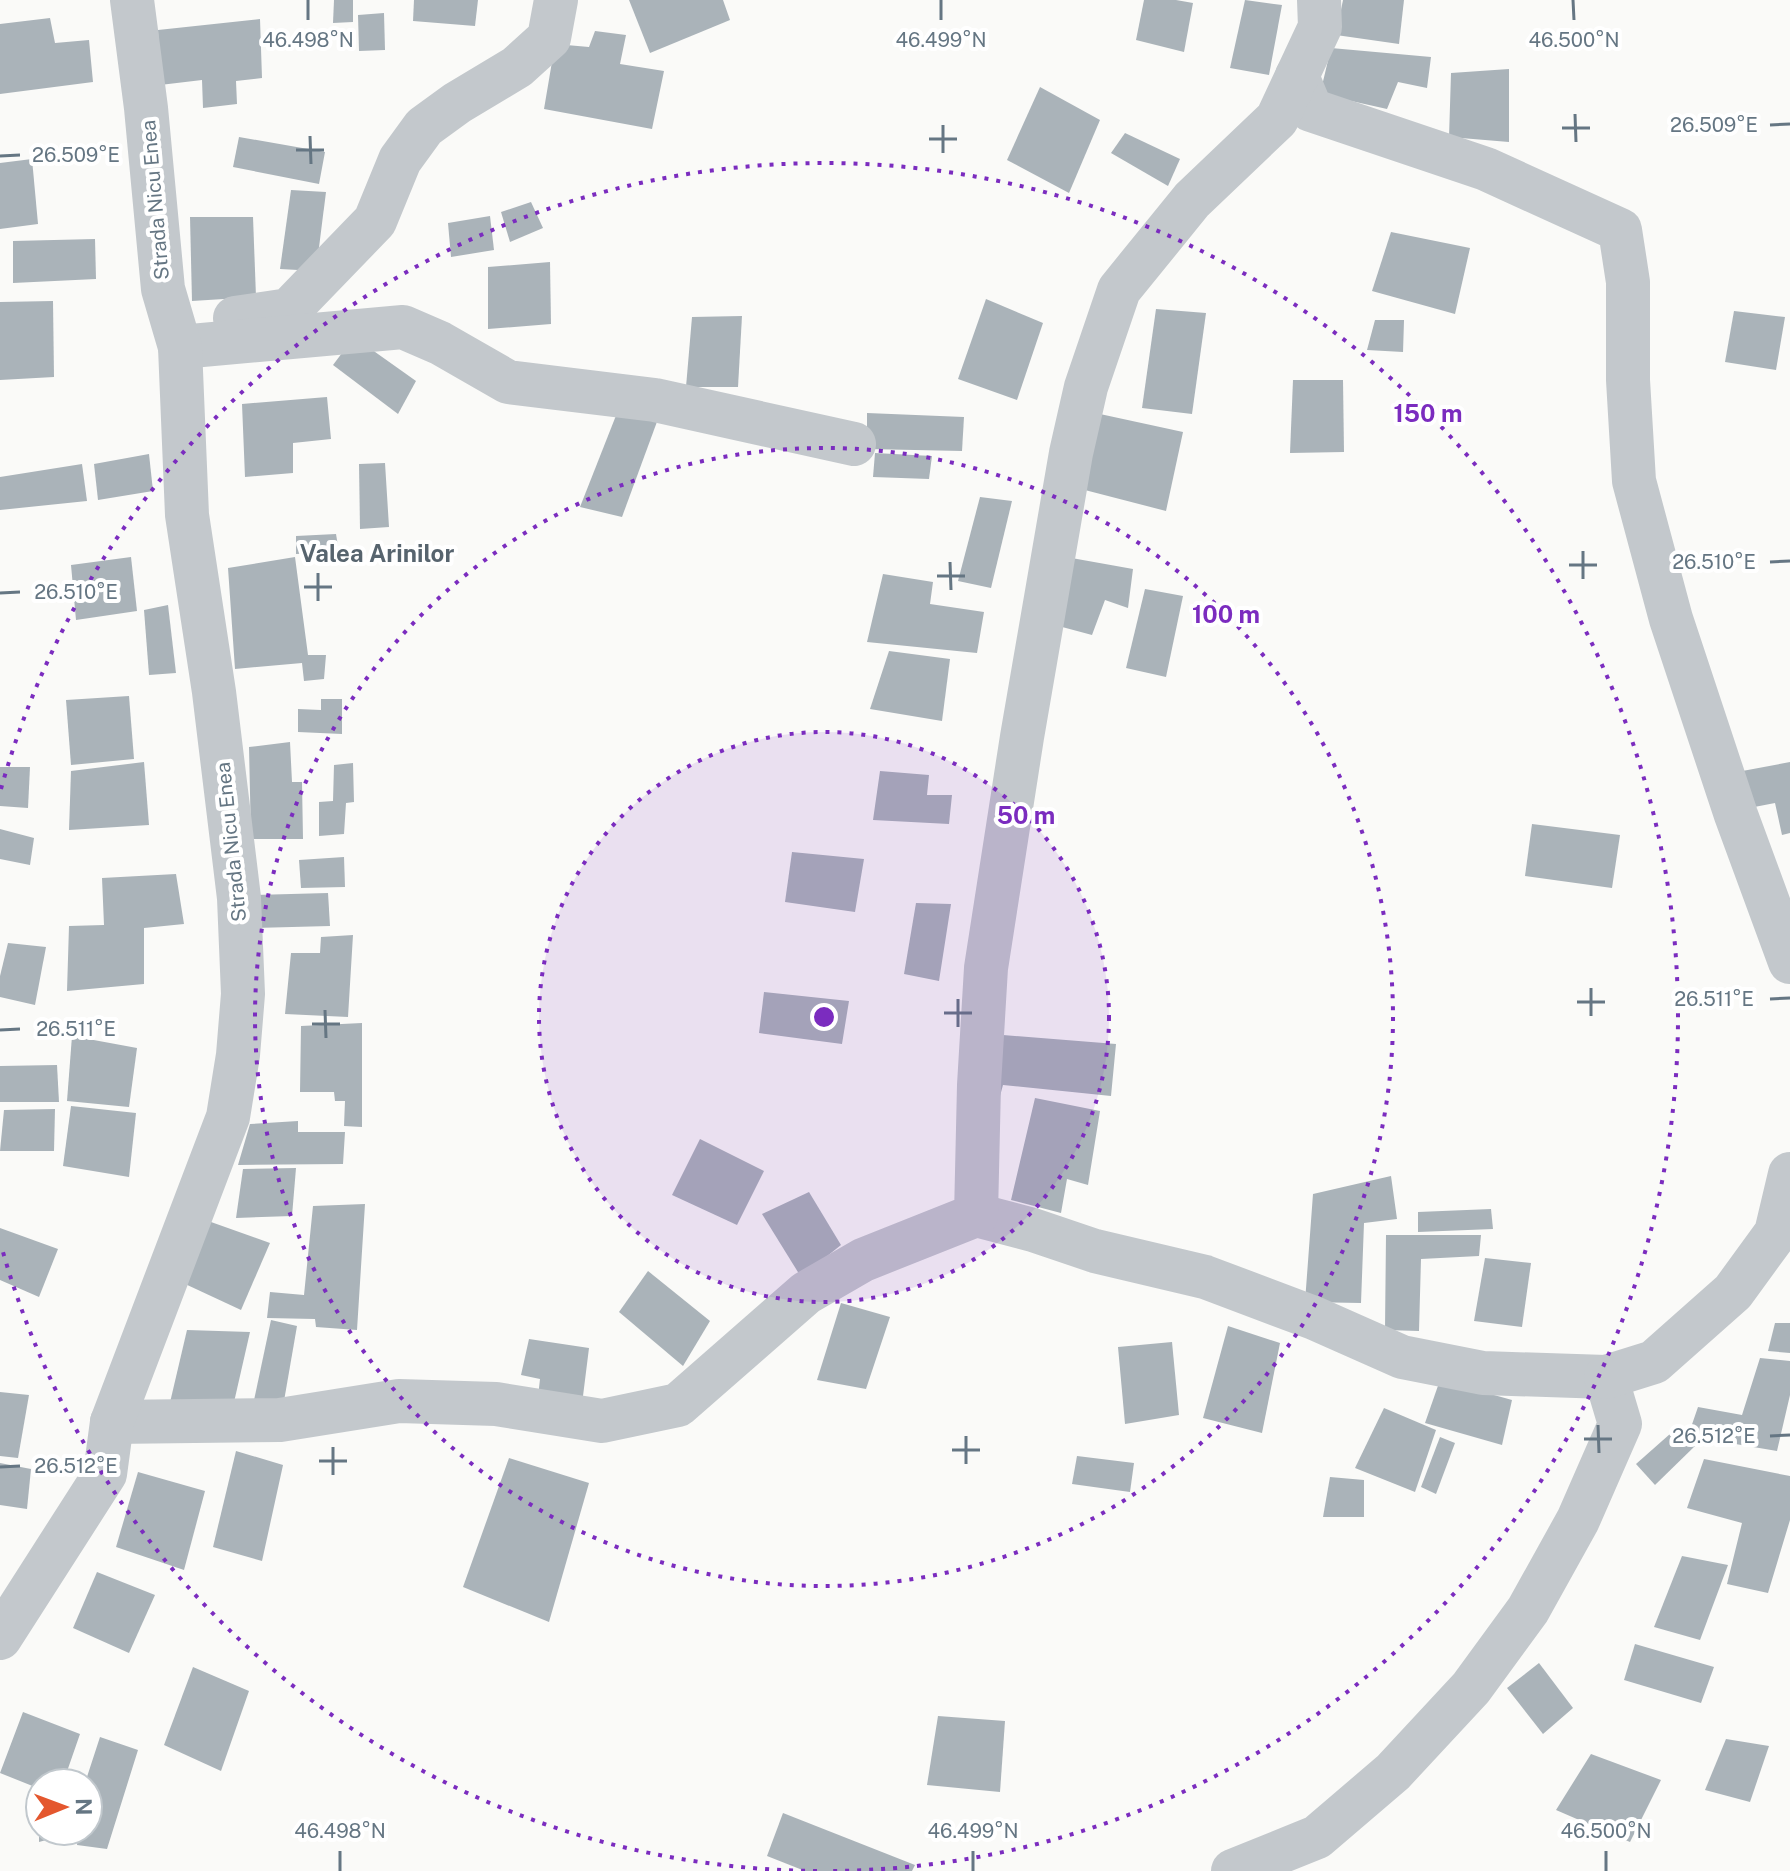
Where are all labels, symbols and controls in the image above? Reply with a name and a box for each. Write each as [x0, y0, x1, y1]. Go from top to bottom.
text: 46.498°N [262, 28, 354, 52]
text: 46.499°N [895, 28, 987, 52]
text: 46.500°N [1528, 28, 1620, 52]
text: 26.509°E [1670, 113, 1758, 137]
street label: Strada Nicu Enea [136, 119, 174, 281]
text: 26.509°E [32, 143, 120, 167]
text: 150 m [1394, 399, 1462, 427]
district label: Valea Arinilor [300, 539, 454, 567]
text: 26.510°E [1672, 550, 1756, 574]
text: 26.510°E [34, 580, 118, 604]
text: 100 m [1192, 600, 1260, 628]
street label: Strada Nicu Enea [211, 761, 251, 923]
text: 50 m [997, 801, 1055, 829]
text: 26.511°E [1674, 987, 1754, 1011]
centre of rings [810, 1003, 838, 1031]
text: 26.511°E [36, 1017, 116, 1041]
text: 26.512°E [1672, 1424, 1756, 1448]
text: 26.512°E [34, 1454, 118, 1478]
north arrow [24, 1767, 104, 1847]
text: N [71, 1798, 97, 1815]
text: 46.498°N [294, 1819, 386, 1843]
text: 46.499°N [927, 1819, 1019, 1843]
text: 46.500°N [1560, 1819, 1652, 1843]

